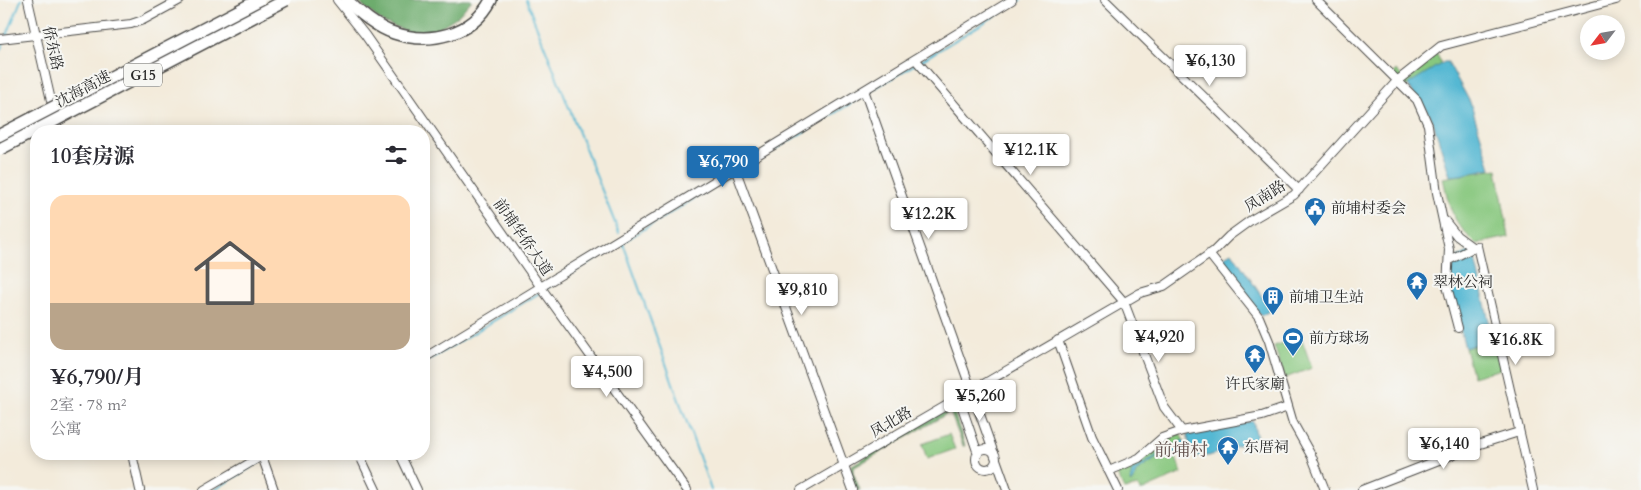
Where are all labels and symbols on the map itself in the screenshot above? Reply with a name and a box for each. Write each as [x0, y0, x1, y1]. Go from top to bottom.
north arrow [1580, 15, 1625, 60]
street label: 侨东路 [38, 24, 68, 72]
pin: ¥6,130 [1169, 44, 1251, 87]
road number: G15 [124, 64, 162, 86]
street label: 沈海高速 [52, 66, 114, 112]
pin: ¥12.1K [990, 134, 1072, 176]
pin: ¥6,790 [682, 146, 764, 188]
street label: 凤南路 [1241, 176, 1289, 216]
street label: 前埔华侨大道 [489, 194, 557, 280]
public building icon: 前埔村委会 [1303, 196, 1327, 227]
pin: ¥12.2K [888, 198, 970, 240]
place label: 前埔村委会 [1331, 198, 1406, 218]
temple icon: 翠林公祠 [1405, 270, 1429, 301]
place label: 翠林公祠 [1433, 272, 1493, 292]
pin: ¥9,810 [761, 274, 843, 316]
building icon: 前埔卫生站 [1261, 285, 1285, 316]
place label: 前埔卫生站 [1289, 287, 1364, 307]
pin: ¥4,920 [1118, 320, 1200, 363]
pin: ¥16.8K [1475, 324, 1557, 366]
sports icon: 前方球场 [1281, 326, 1305, 357]
place label: 前方球场 [1309, 328, 1369, 348]
temple icon: 许氏家廟 [1243, 343, 1267, 374]
pin: ¥4,500 [566, 356, 648, 398]
place label: 许氏家廟 [1225, 374, 1285, 394]
pin: ¥5,260 [939, 380, 1021, 422]
street label: 凤北路 [867, 402, 915, 442]
pin: ¥6,140 [1403, 428, 1485, 470]
temple icon: 东厝祠 [1216, 435, 1240, 466]
place label: 东厝祠 [1244, 437, 1289, 457]
district label: 前埔村 [1154, 438, 1208, 463]

